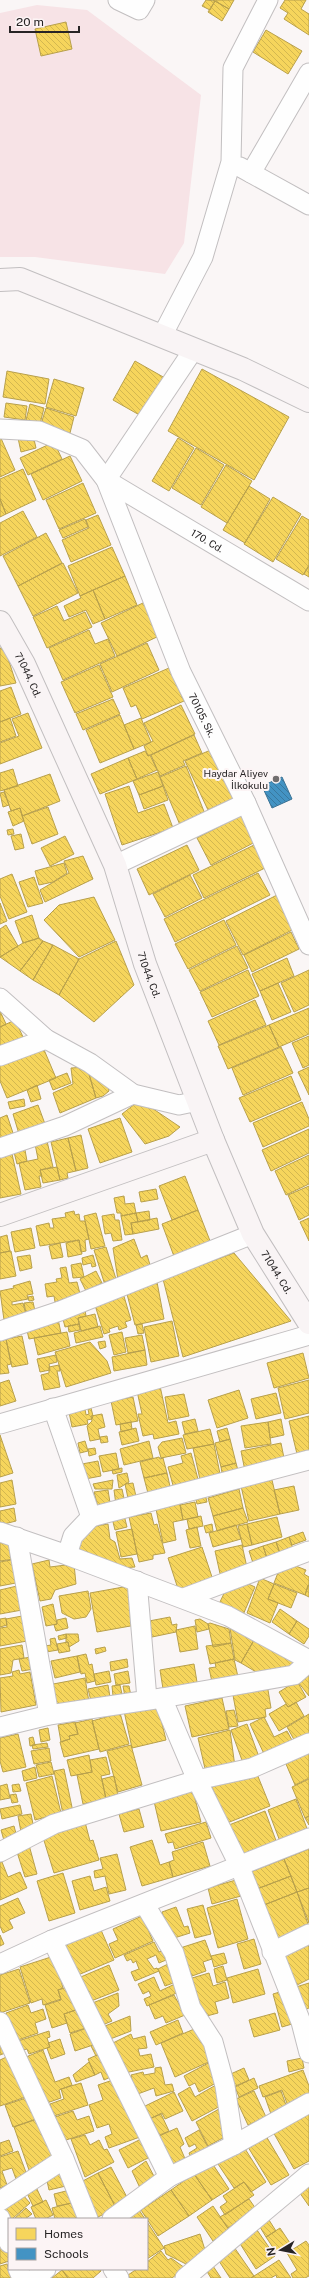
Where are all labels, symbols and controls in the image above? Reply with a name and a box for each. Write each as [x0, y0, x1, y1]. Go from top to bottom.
scale bar [10, 8, 79, 34]
text: 20 m [16, 15, 44, 29]
street label: 170. Cd. [189, 526, 226, 555]
street label: 71044. Cd. [12, 650, 44, 699]
street label: 70105. Sk. [186, 691, 218, 739]
place label: Haydar Aliyev İlkokulu [204, 767, 268, 791]
marker: Haydar Aliyev İlkokulu [271, 774, 281, 784]
street label: 71044. Cd. [136, 950, 164, 1000]
street label: 71044. Cd. [259, 1248, 295, 1296]
legend [8, 2218, 148, 2270]
text: Homes [44, 2227, 83, 2241]
north arrow [261, 2230, 301, 2270]
text: N [264, 2246, 278, 2257]
text: Schools [44, 2247, 89, 2261]

